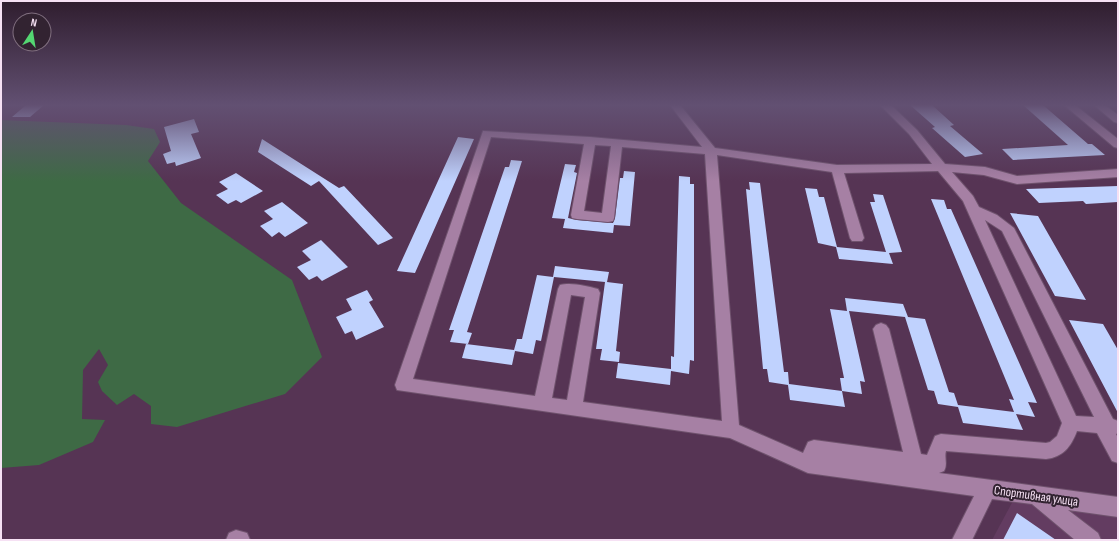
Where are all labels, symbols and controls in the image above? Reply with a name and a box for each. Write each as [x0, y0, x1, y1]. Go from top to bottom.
north arrow [12, 12, 52, 52]
text: N [30, 16, 38, 30]
street label: Спортивная улица [993, 482, 1079, 510]

